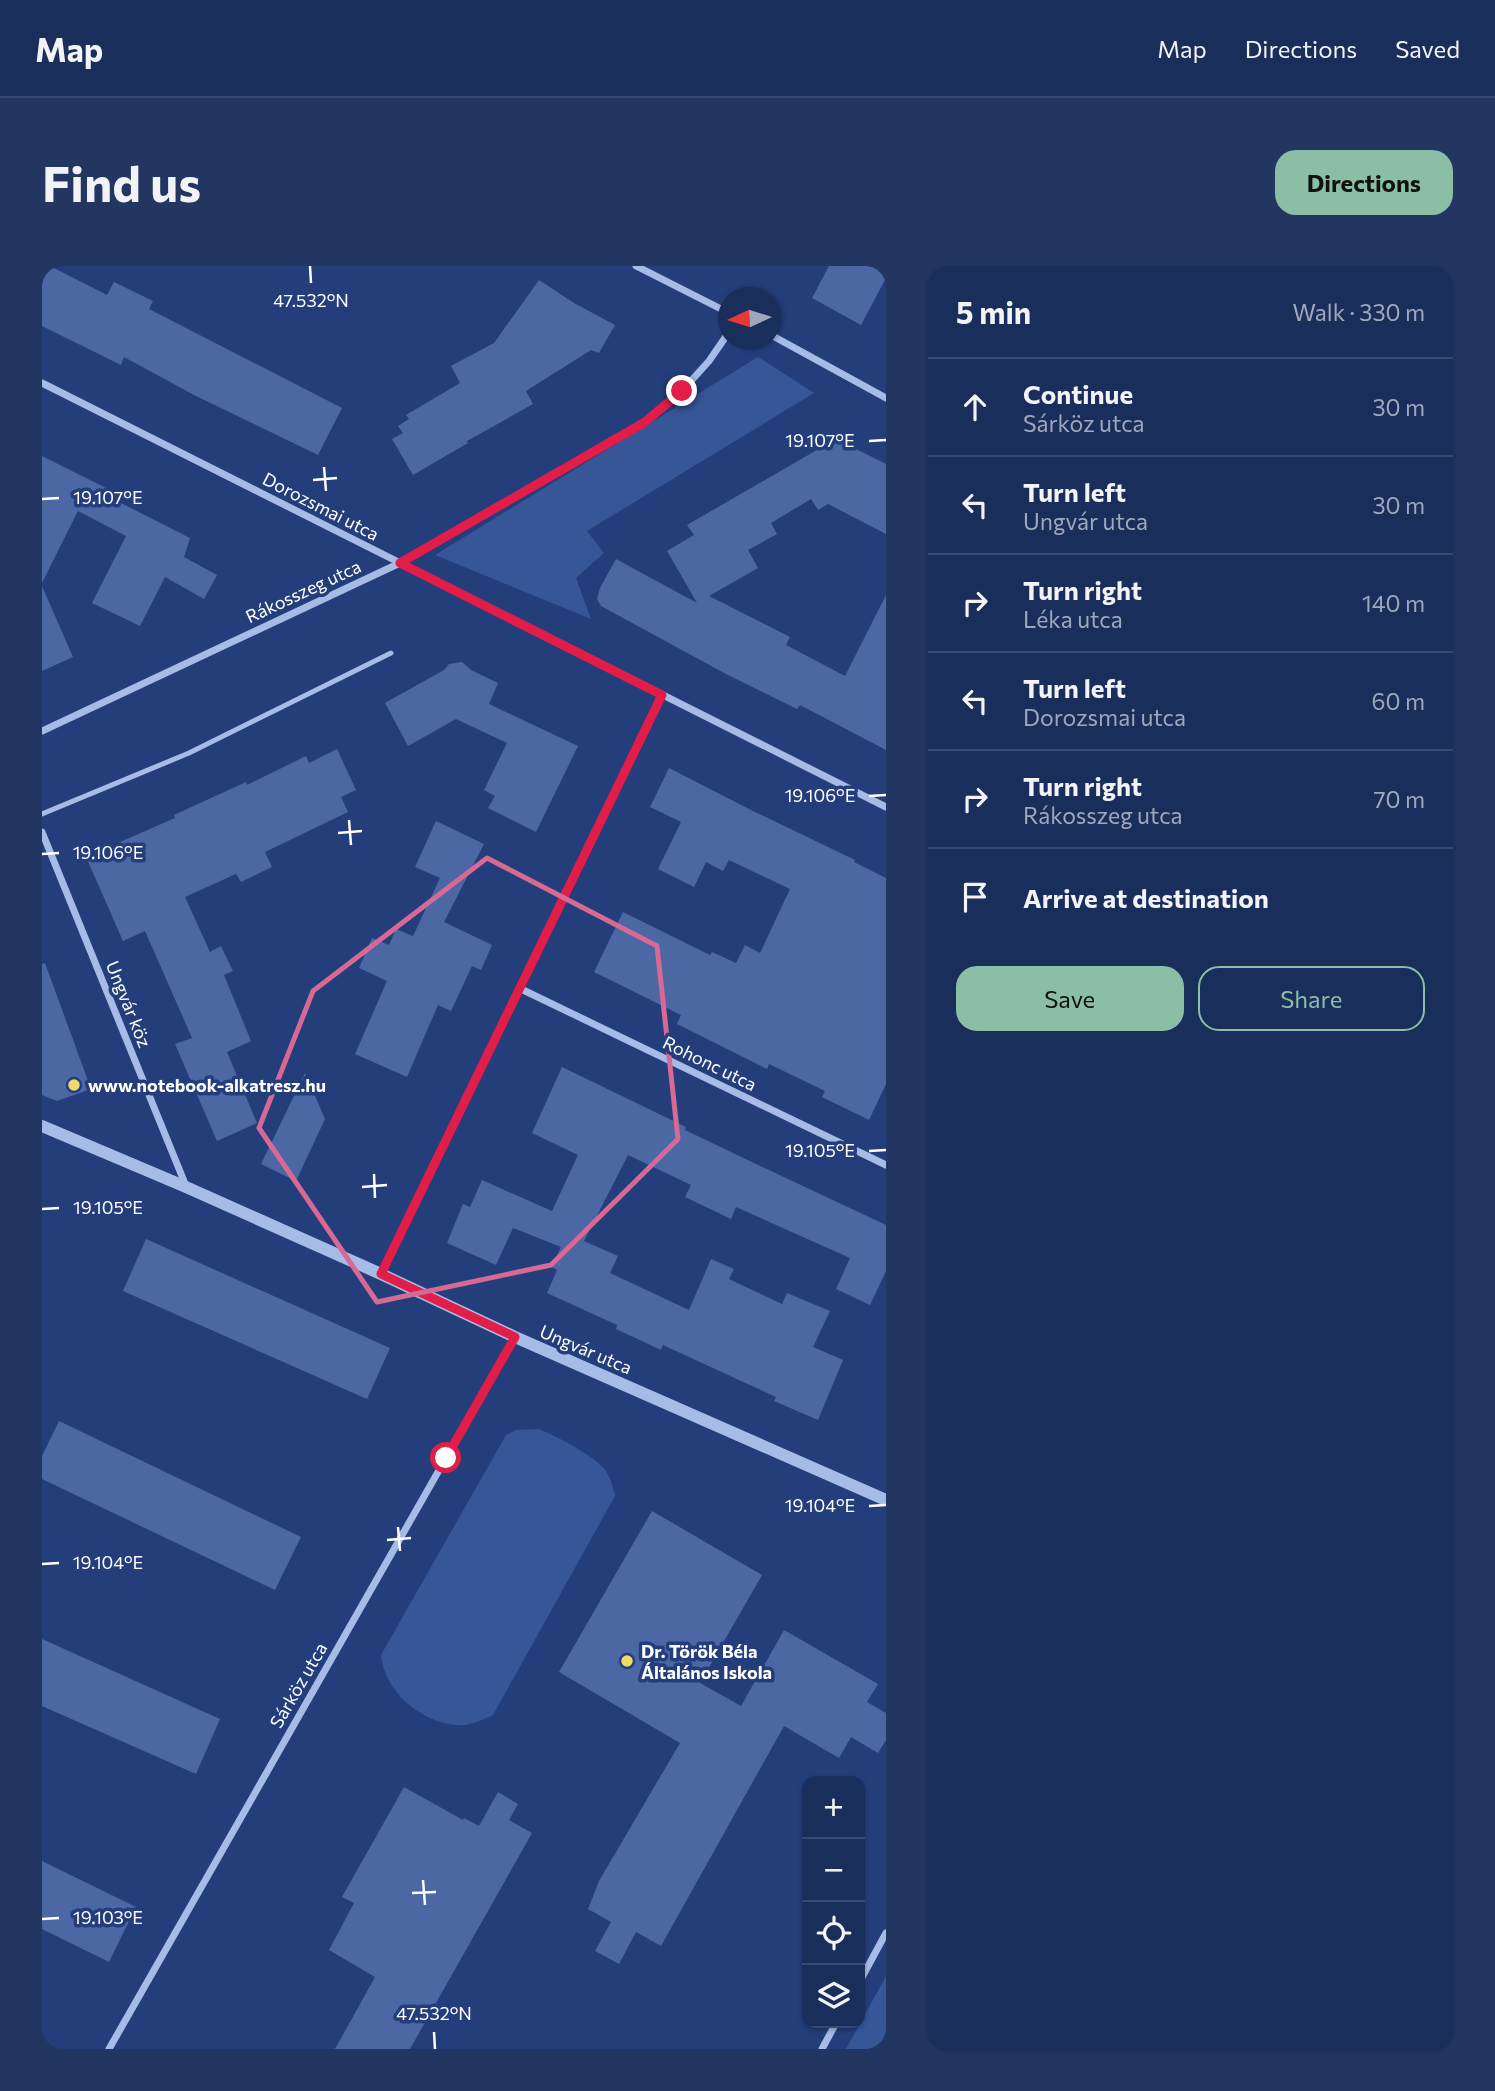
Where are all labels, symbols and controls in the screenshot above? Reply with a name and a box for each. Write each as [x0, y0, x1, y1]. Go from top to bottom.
text: Map [35, 28, 103, 69]
text: Map [1157, 34, 1207, 63]
text: Directions [1245, 34, 1357, 63]
text: Saved [1395, 34, 1460, 63]
button: Directions [1275, 150, 1453, 215]
text: Find us [42, 152, 201, 212]
north arrow [718, 287, 781, 350]
text: 47.532°N [273, 289, 349, 311]
text: 5 min [956, 293, 1031, 330]
text: Walk · 330 m [1293, 298, 1425, 326]
route end [666, 375, 697, 406]
text: Continue [1023, 378, 1133, 409]
icon: ahead [956, 388, 994, 426]
text: 30 m [1372, 393, 1425, 421]
text: Sárköz utca [1023, 409, 1145, 437]
text: 19.107°E [785, 429, 855, 451]
street label: Dorozsmai utca [259, 467, 383, 545]
text: Turn left [1023, 476, 1126, 507]
text: 19.107°E [73, 486, 143, 508]
icon: left [956, 486, 994, 524]
text: 30 m [1372, 491, 1425, 519]
text: Ungvár utca [1023, 507, 1148, 535]
street label: Rákosszeg utca [242, 555, 364, 627]
text: Turn right [1023, 574, 1142, 605]
icon: right [956, 584, 994, 622]
text: 140 m [1362, 589, 1425, 617]
text: Léka utca [1023, 605, 1123, 633]
text: Turn left [1023, 672, 1126, 703]
icon: left [956, 682, 994, 720]
text: 60 m [1372, 687, 1425, 715]
text: Dorozsmai utca [1023, 703, 1186, 731]
text: Turn right [1023, 770, 1142, 801]
icon: right [956, 780, 994, 818]
text: 19.106°E [785, 784, 855, 806]
text: 70 m [1373, 785, 1425, 813]
text: Rákosszeg utca [1023, 801, 1183, 829]
text: 19.106°E [73, 841, 143, 863]
icon: arrive [956, 878, 994, 916]
text: Arrive at destination [1023, 882, 1269, 913]
street label: Ungvár köz [102, 958, 156, 1050]
button: Save [956, 966, 1184, 1031]
button: Share [1198, 966, 1425, 1031]
street label: Rohonc utca [660, 1031, 760, 1095]
place label: www.notebook-alkatresz.hu [88, 1074, 326, 1096]
marker: www.notebook-alkatresz.hu [66, 1077, 82, 1093]
text: 19.105°E [785, 1139, 855, 1161]
text: 19.105°E [73, 1196, 143, 1218]
street label: Ungvár utca [537, 1320, 635, 1378]
route start [430, 1442, 461, 1473]
text: 19.104°E [785, 1494, 855, 1516]
text: 19.104°E [73, 1551, 143, 1573]
street label: Sárköz utca [265, 1638, 331, 1732]
place label: Dr. Török Béla Általános Iskola [641, 1640, 772, 1683]
marker: Dr. Török Béla Általános Iskola [619, 1653, 635, 1669]
map controls [802, 1776, 865, 2028]
button: + [802, 1776, 865, 1839]
button: − [802, 1839, 865, 1902]
button: locate [802, 1902, 865, 1965]
text: 19.103°E [73, 1906, 143, 1928]
button: layers [802, 1965, 865, 2028]
text: 47.532°N [396, 2002, 472, 2024]

